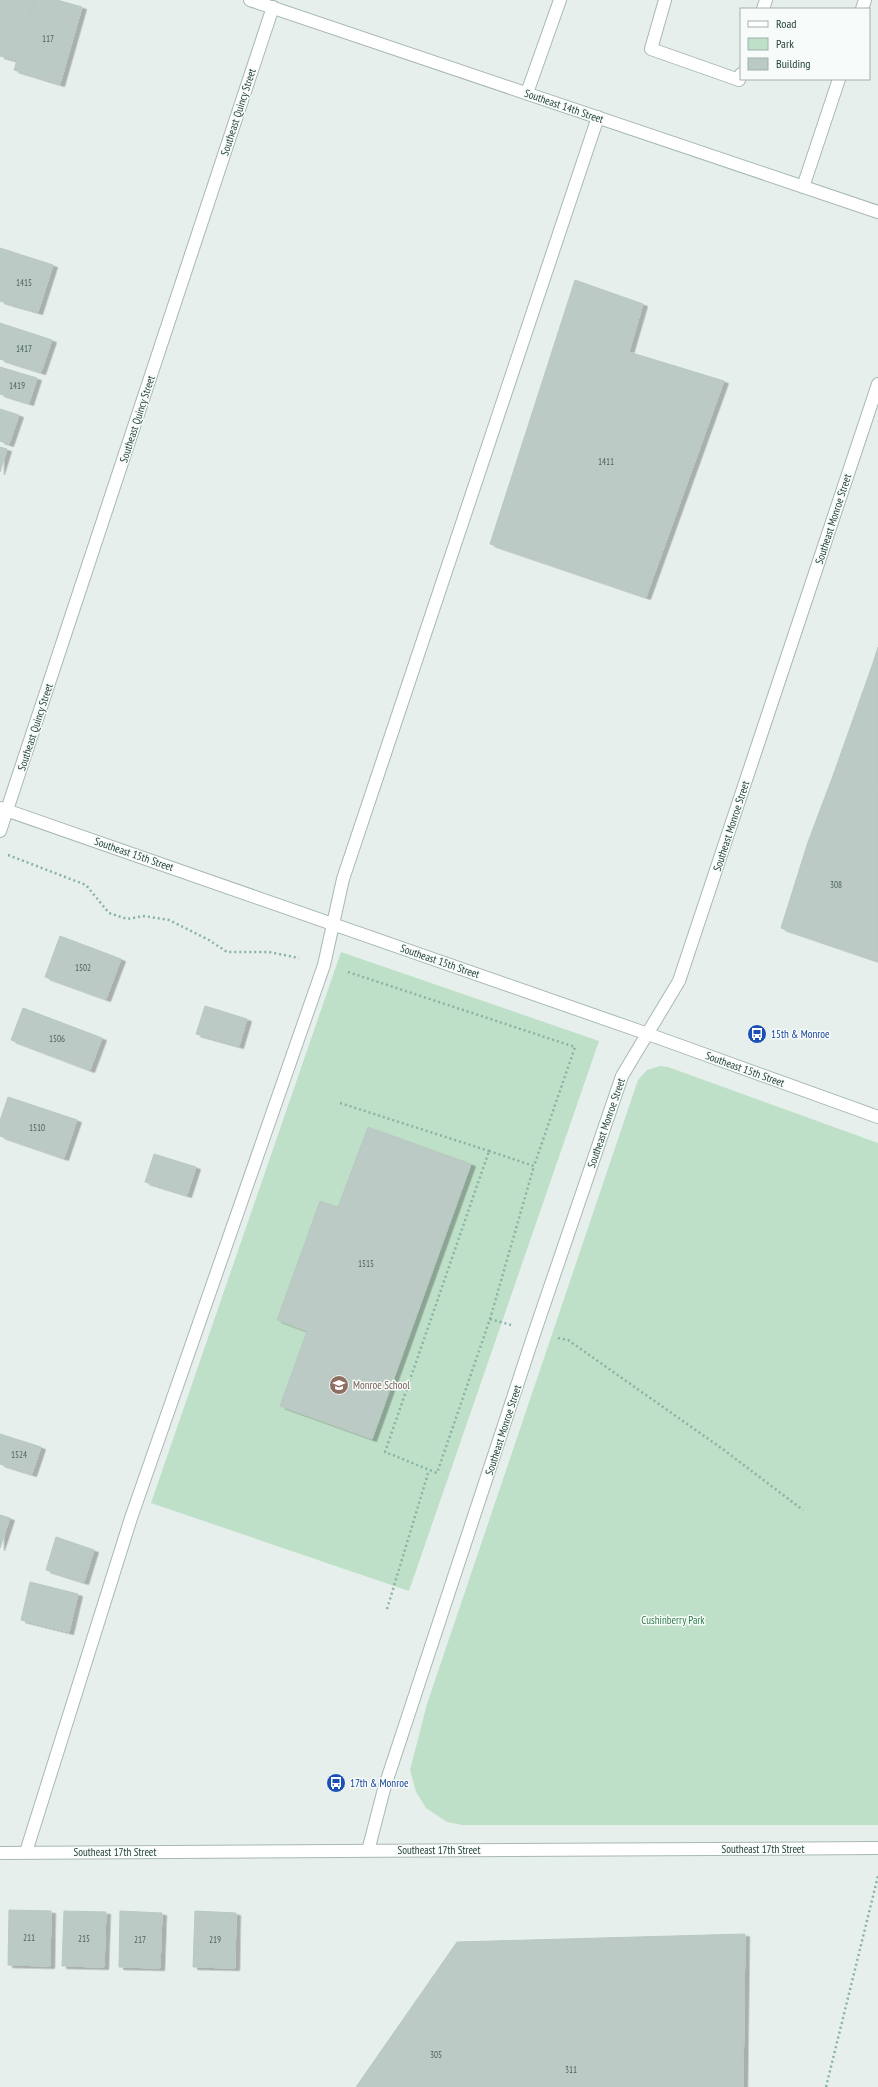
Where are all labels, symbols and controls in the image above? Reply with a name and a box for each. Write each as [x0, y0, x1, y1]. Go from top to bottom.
legend [740, 8, 870, 80]
text: Road [776, 16, 796, 31]
house number: 117 [42, 33, 54, 44]
text: Park [776, 36, 794, 51]
text: Building [776, 56, 811, 71]
street label: Southeast Quincy Street [217, 67, 259, 157]
street label: Southeast 14th Street [522, 86, 606, 126]
house number: 1415 [16, 277, 32, 288]
house number: 1417 [16, 343, 32, 354]
street label: Southeast Quincy Street [116, 374, 158, 464]
house number: 1419 [9, 380, 25, 391]
house number: 1411 [598, 456, 614, 467]
street label: Southeast Monroe Street [812, 472, 854, 566]
street label: Southeast Quincy Street [14, 682, 56, 772]
street label: Southeast Monroe Street [710, 779, 752, 873]
street label: Southeast 15th Street [92, 834, 176, 874]
house number: 308 [830, 879, 842, 890]
street label: Southeast 15th Street [398, 941, 482, 981]
house number: 1502 [75, 962, 91, 973]
bus stop icon: 15th & Monroe [746, 1023, 768, 1045]
place label: 15th & Monroe [771, 1027, 830, 1041]
house number: 1506 [49, 1033, 65, 1044]
street label: Southeast 15th Street [704, 1048, 786, 1090]
street label: Southeast Monroe Street [584, 1076, 628, 1170]
house number: 1510 [29, 1122, 45, 1133]
house number: 1515 [358, 1258, 374, 1269]
school or university icon: Monroe School [328, 1374, 350, 1396]
place label: Monroe School [353, 1378, 410, 1392]
street label: Southeast Monroe Street [482, 1383, 524, 1477]
house number: 1524 [11, 1449, 27, 1460]
park label: Cushinberry Park [641, 1613, 705, 1627]
bus stop icon: 17th & Monroe [325, 1772, 347, 1794]
place label: 17th & Monroe [350, 1776, 409, 1790]
street label: Southeast 17th Street [722, 1842, 804, 1856]
street label: Southeast 17th Street [398, 1843, 480, 1857]
street label: Southeast 17th Street [74, 1845, 156, 1859]
house number: 211 [23, 1932, 35, 1943]
house number: 215 [78, 1933, 90, 1944]
house number: 217 [134, 1934, 146, 1945]
house number: 219 [209, 1934, 221, 1945]
house number: 305 [430, 2049, 442, 2060]
house number: 311 [565, 2064, 577, 2075]

